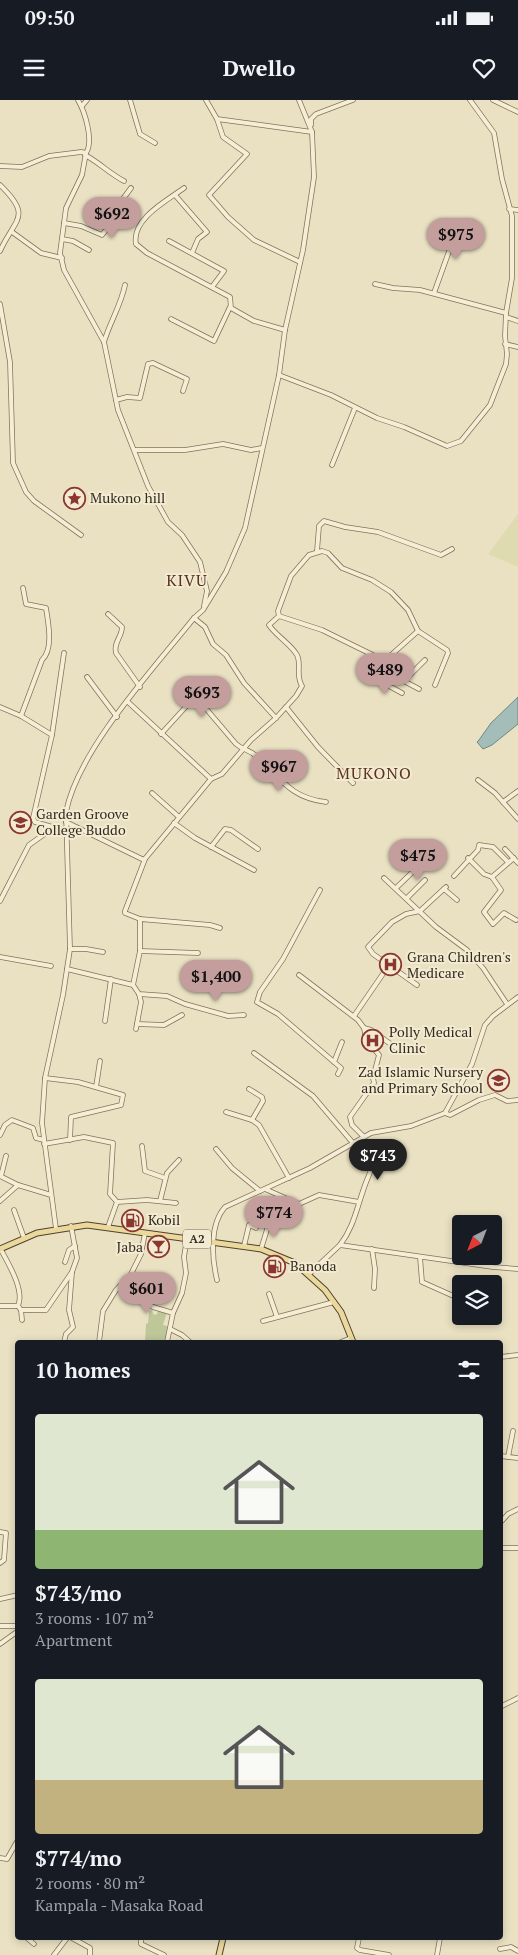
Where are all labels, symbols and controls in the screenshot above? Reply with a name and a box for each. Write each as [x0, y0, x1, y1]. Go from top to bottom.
text: 09:50 [25, 5, 74, 30]
text: Dwello [223, 53, 295, 82]
icon: menu [20, 54, 48, 82]
icon: heart [470, 54, 498, 82]
pin: $692 [82, 196, 142, 239]
text: $692 [94, 202, 130, 224]
pin: $975 [426, 218, 486, 260]
text: $975 [438, 223, 474, 245]
place icon: Mukono hill [62, 486, 86, 510]
place label: Mukono hill [90, 488, 165, 507]
district label: KIVU [166, 569, 208, 591]
pin: $489 [355, 652, 415, 695]
text: $489 [367, 658, 403, 680]
pin: $693 [172, 676, 232, 718]
text: $693 [184, 681, 220, 703]
pin: $967 [249, 750, 309, 792]
text: $967 [261, 755, 297, 777]
district label: MUKONO [336, 762, 412, 784]
place label: Garden Groove College Buddo [36, 804, 129, 839]
school or university icon: Garden Groove College Buddo [8, 810, 32, 834]
pin: $475 [388, 838, 448, 881]
text: $475 [400, 844, 436, 866]
place label: Grana Children's Medicare [407, 947, 511, 982]
hospital icon: Grana Children's Medicare [379, 953, 403, 977]
pin: $1,400 [175, 960, 257, 1002]
text: $1,400 [191, 965, 241, 987]
place label: Polly Medical Clinic [389, 1022, 473, 1057]
hospital icon: Polly Medical Clinic [361, 1028, 385, 1052]
place label: Zad Islamic Nursery and Primary School [358, 1062, 484, 1097]
school or university icon: Zad Islamic Nursery and Primary School [487, 1068, 511, 1092]
pin: $743 [348, 1138, 408, 1181]
text: $743 [360, 1144, 396, 1166]
pin: $774 [244, 1196, 304, 1238]
text: $774 [256, 1201, 292, 1223]
fuel station icon: Kobil [120, 1208, 144, 1232]
place label: Kobil [148, 1210, 180, 1229]
north arrow [452, 1215, 502, 1265]
map controls [452, 1215, 502, 1325]
road number: A2 [183, 1230, 211, 1248]
bar icon: Jaba [147, 1235, 171, 1259]
place label: Jaba [116, 1237, 143, 1256]
fuel station icon: Banoda [262, 1254, 286, 1278]
place label: Banoda [290, 1256, 337, 1275]
pin: $601 [117, 1272, 177, 1314]
button: layers [452, 1275, 502, 1325]
text: $601 [129, 1277, 165, 1299]
text: 10 homes [35, 1356, 131, 1384]
icon: filters [455, 1356, 483, 1384]
icon: home [214, 1447, 304, 1537]
text: $743/mo [35, 1579, 122, 1607]
text: 3 rooms · 107 m² [35, 1607, 154, 1629]
text: Apartment [35, 1629, 112, 1651]
icon: home [214, 1712, 304, 1802]
text: $774/mo [35, 1844, 122, 1872]
text: 2 rooms · 80 m² [35, 1872, 145, 1894]
text: Kampala - Masaka Road [35, 1894, 203, 1916]

